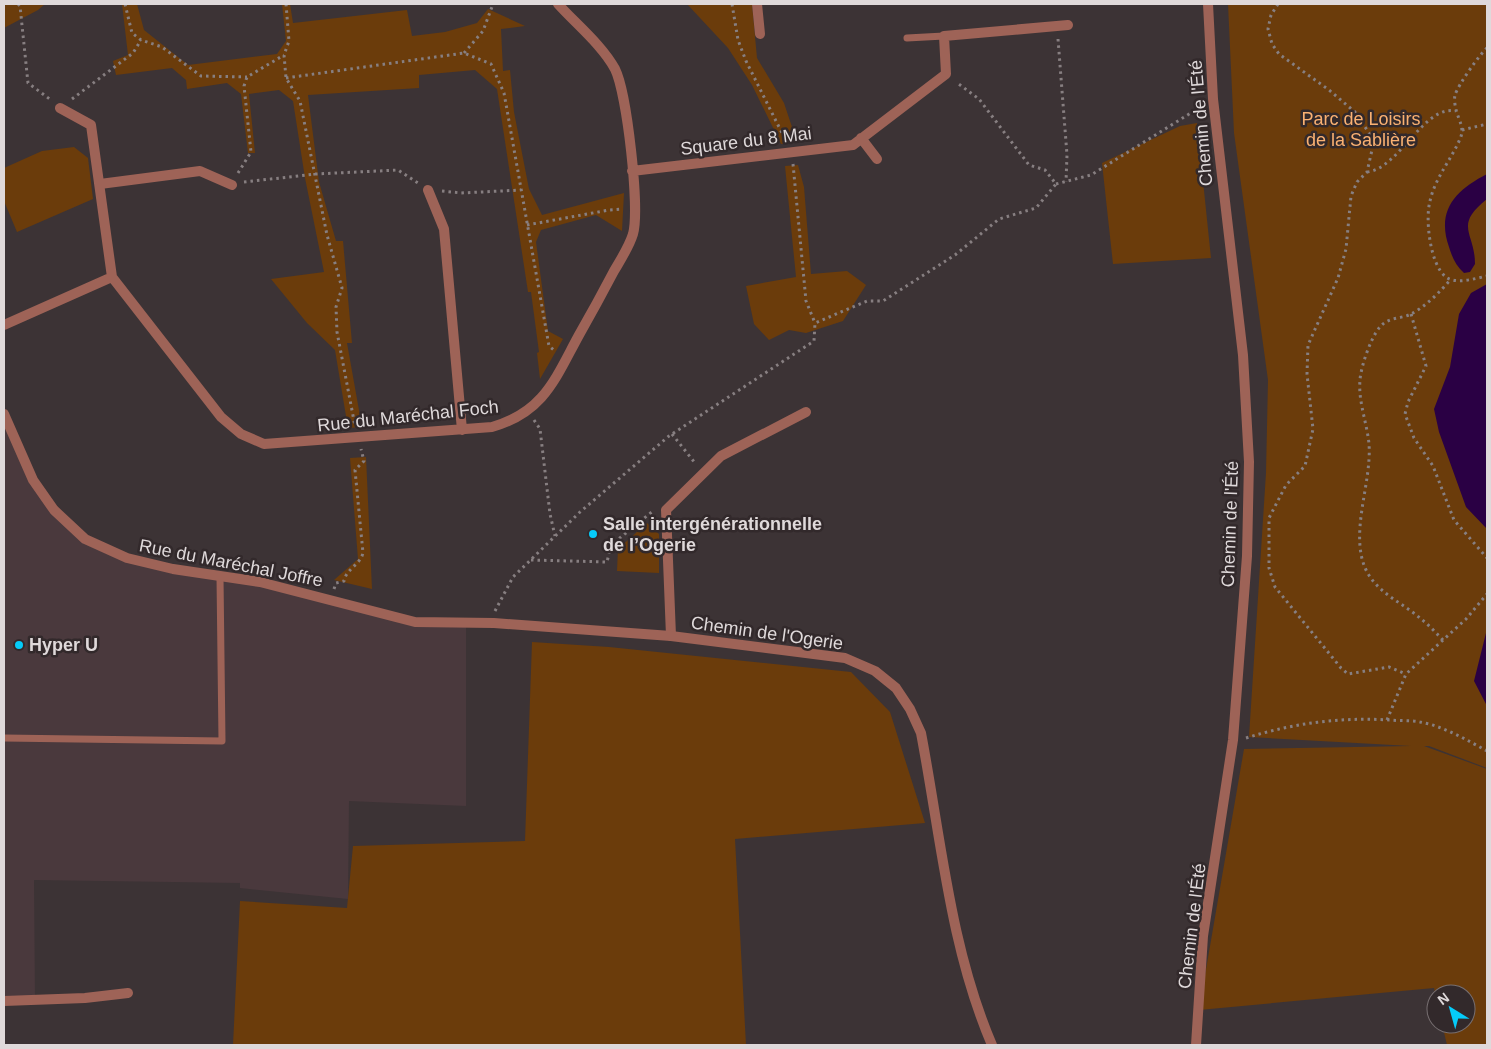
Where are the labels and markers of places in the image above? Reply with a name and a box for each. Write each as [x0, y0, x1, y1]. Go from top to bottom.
place label: Salle intergénérationnelle de l’Ogerie [603, 514, 822, 555]
marker: Salle intergénérationnelle de l’Ogerie [587, 528, 599, 540]
place label: Hyper U [29, 635, 98, 655]
marker: Hyper U [13, 639, 25, 651]

